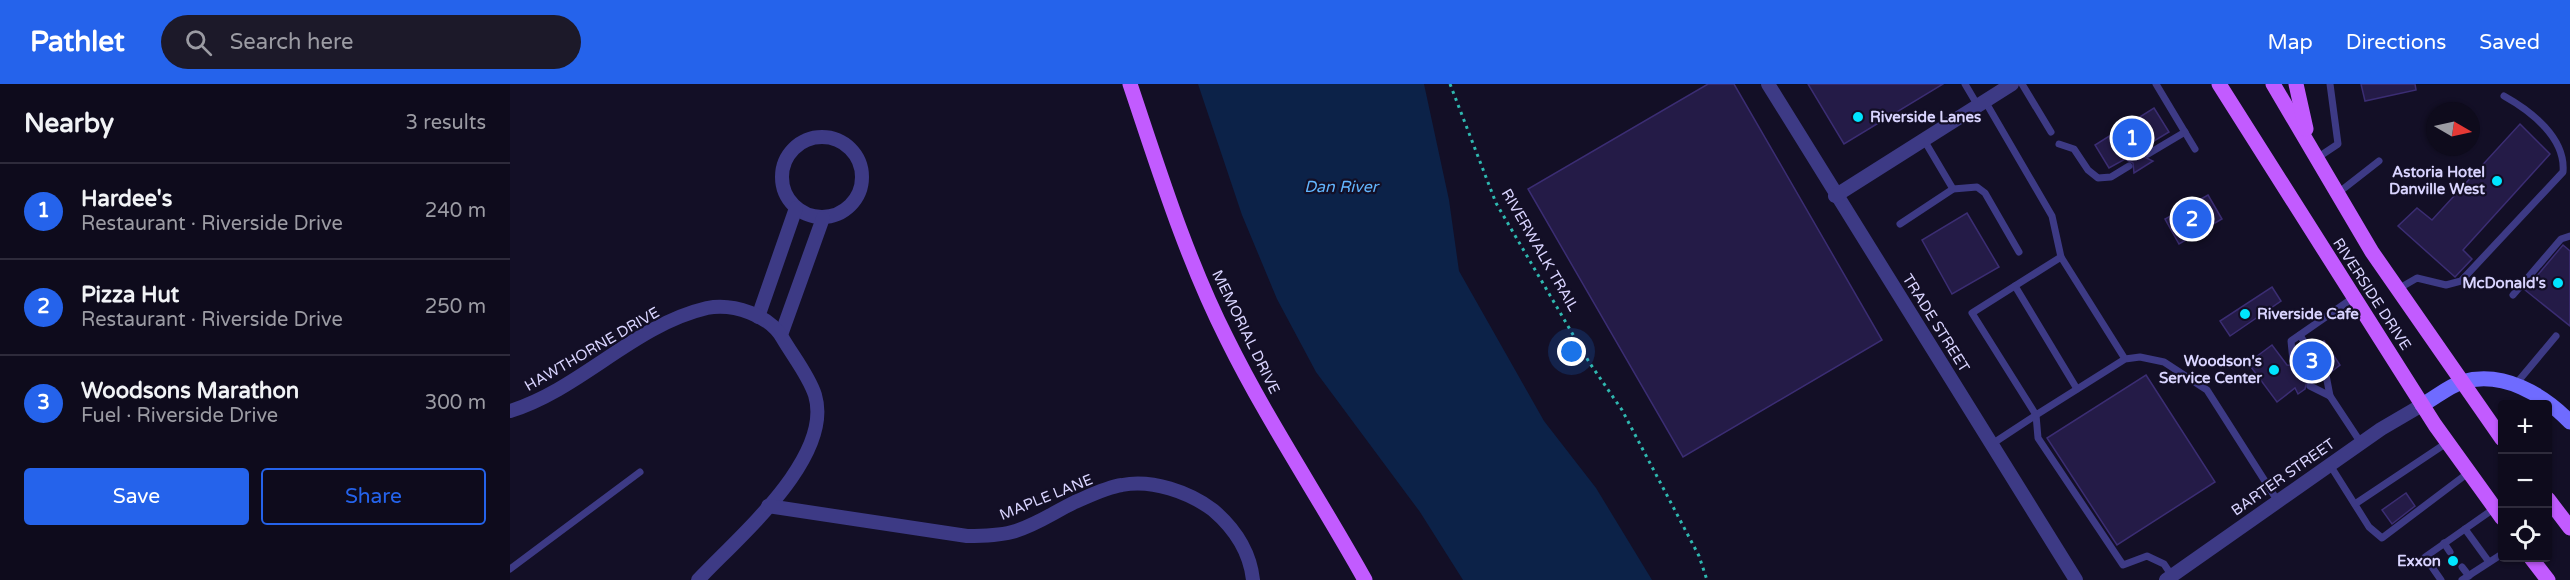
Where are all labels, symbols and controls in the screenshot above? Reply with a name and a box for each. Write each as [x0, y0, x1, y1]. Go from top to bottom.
search box [161, 15, 581, 69]
text: Pathlet [30, 25, 125, 59]
icon: search [182, 26, 215, 59]
text: Search here [230, 29, 353, 55]
text: Map [2267, 30, 2313, 55]
text: Directions [2346, 30, 2446, 55]
text: Saved [2479, 30, 2540, 55]
north arrow [2426, 102, 2480, 156]
text: Nearby [24, 108, 114, 139]
place label: Riverside Lanes [1870, 108, 1981, 126]
marker: Riverside Lanes [1851, 110, 1865, 124]
text: 3 results [406, 111, 486, 135]
pin: 1 [2112, 116, 2152, 160]
place label: Astoria Hotel Danville West [2389, 163, 2485, 198]
marker: Astoria Hotel Danville West [2490, 174, 2504, 188]
water label: Dan River [1304, 177, 1380, 197]
text: Hardee's [81, 186, 172, 212]
street label: RIVERWALK TRAIL [1498, 186, 1583, 315]
pin: 2 [2172, 196, 2212, 242]
text: 1 [37, 199, 50, 223]
text: 240 m [425, 199, 486, 223]
text: Restaurant · Riverside Drive [81, 212, 343, 236]
street label: RIVERSIDE DRIVE [2329, 235, 2415, 353]
street label: MEMORIAL DRIVE [1208, 267, 1284, 397]
street label: TRADE STREET [1899, 271, 1973, 375]
place label: McDonald's [2462, 274, 2546, 292]
marker: McDonald's [2551, 276, 2565, 290]
text: Pizza Hut [81, 282, 179, 308]
text: 2 [37, 295, 50, 319]
text: 250 m [425, 295, 486, 319]
street label: HAWTHORNE DRIVE [521, 303, 663, 395]
place label: Riverside Cafe [2257, 305, 2359, 323]
marker: Riverside Cafe [2238, 307, 2252, 321]
text: Restaurant · Riverside Drive [81, 308, 343, 332]
your location [1557, 337, 1586, 366]
pin: 3 [2292, 338, 2332, 384]
place label: Woodson's Service Center [2159, 352, 2262, 387]
marker: Woodson's Service Center [2267, 363, 2281, 377]
text: Woodsons Marathon [81, 378, 299, 404]
text: 3 [37, 391, 50, 415]
text: 300 m [425, 391, 486, 415]
map controls [2498, 400, 2552, 562]
button: + [2498, 400, 2552, 454]
text: Fuel · Riverside Drive [81, 404, 278, 428]
street label: BARTER STREET [2228, 435, 2338, 519]
button: − [2498, 454, 2552, 508]
button: Save [24, 468, 249, 525]
button: Share [261, 468, 486, 525]
street label: MAPLE LANE [997, 470, 1095, 524]
button: locate [2498, 508, 2552, 562]
place label: Exxon [2397, 552, 2441, 570]
marker: Exxon [2446, 554, 2460, 568]

